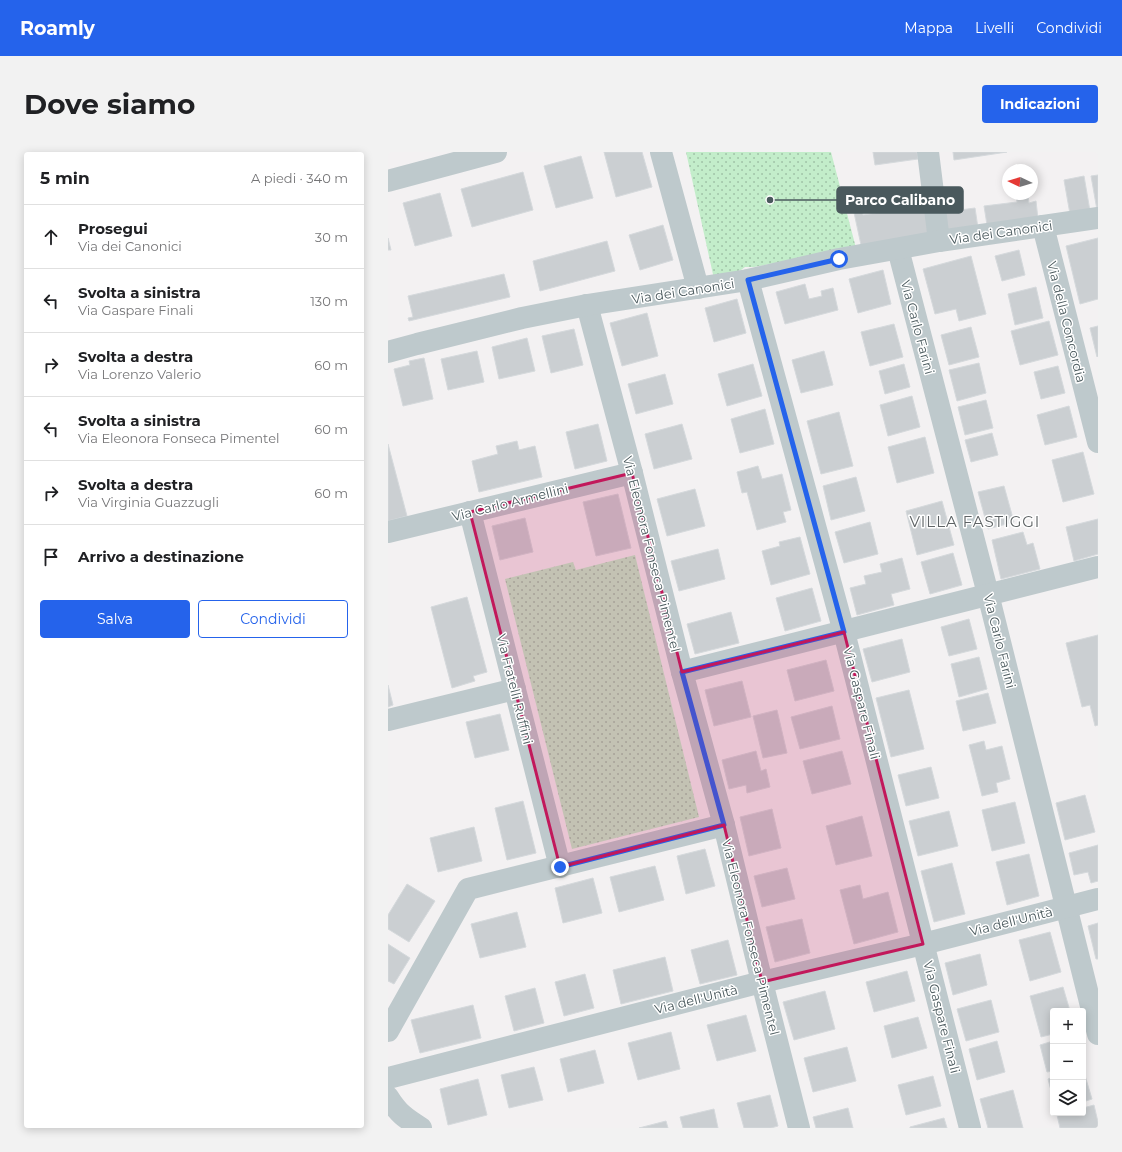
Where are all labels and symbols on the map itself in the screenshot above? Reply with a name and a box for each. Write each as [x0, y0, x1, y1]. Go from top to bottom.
north arrow [1002, 164, 1038, 200]
callout: Parco Calibano [837, 187, 963, 213]
text: Parco Calibano [845, 191, 955, 209]
street label: Via dei Canonici [949, 217, 1053, 247]
route start [830, 250, 848, 268]
street label: Via della Concordia [1044, 260, 1090, 384]
street label: Via dei Canonici [631, 275, 735, 307]
street label: Via Carlo Farini [898, 278, 938, 376]
street label: Via Eleonora Fonseca Pimentel [620, 454, 684, 654]
street label: Via Carlo Armellini [450, 480, 570, 524]
district label: VILLA FASTIGGI [910, 512, 1040, 531]
street label: Via Carlo Farini [981, 592, 1019, 690]
street label: Via Fratelli Ruffini [494, 632, 536, 746]
street label: Via Gaspare Finali [840, 645, 884, 761]
street label: Via Eleonora Fonseca Pimentel [719, 837, 783, 1037]
route end [551, 858, 569, 876]
street label: Via dell'Unità [968, 903, 1054, 939]
street label: Via Gaspare Finali [920, 959, 964, 1075]
street label: Via dell'Unità [653, 981, 739, 1017]

